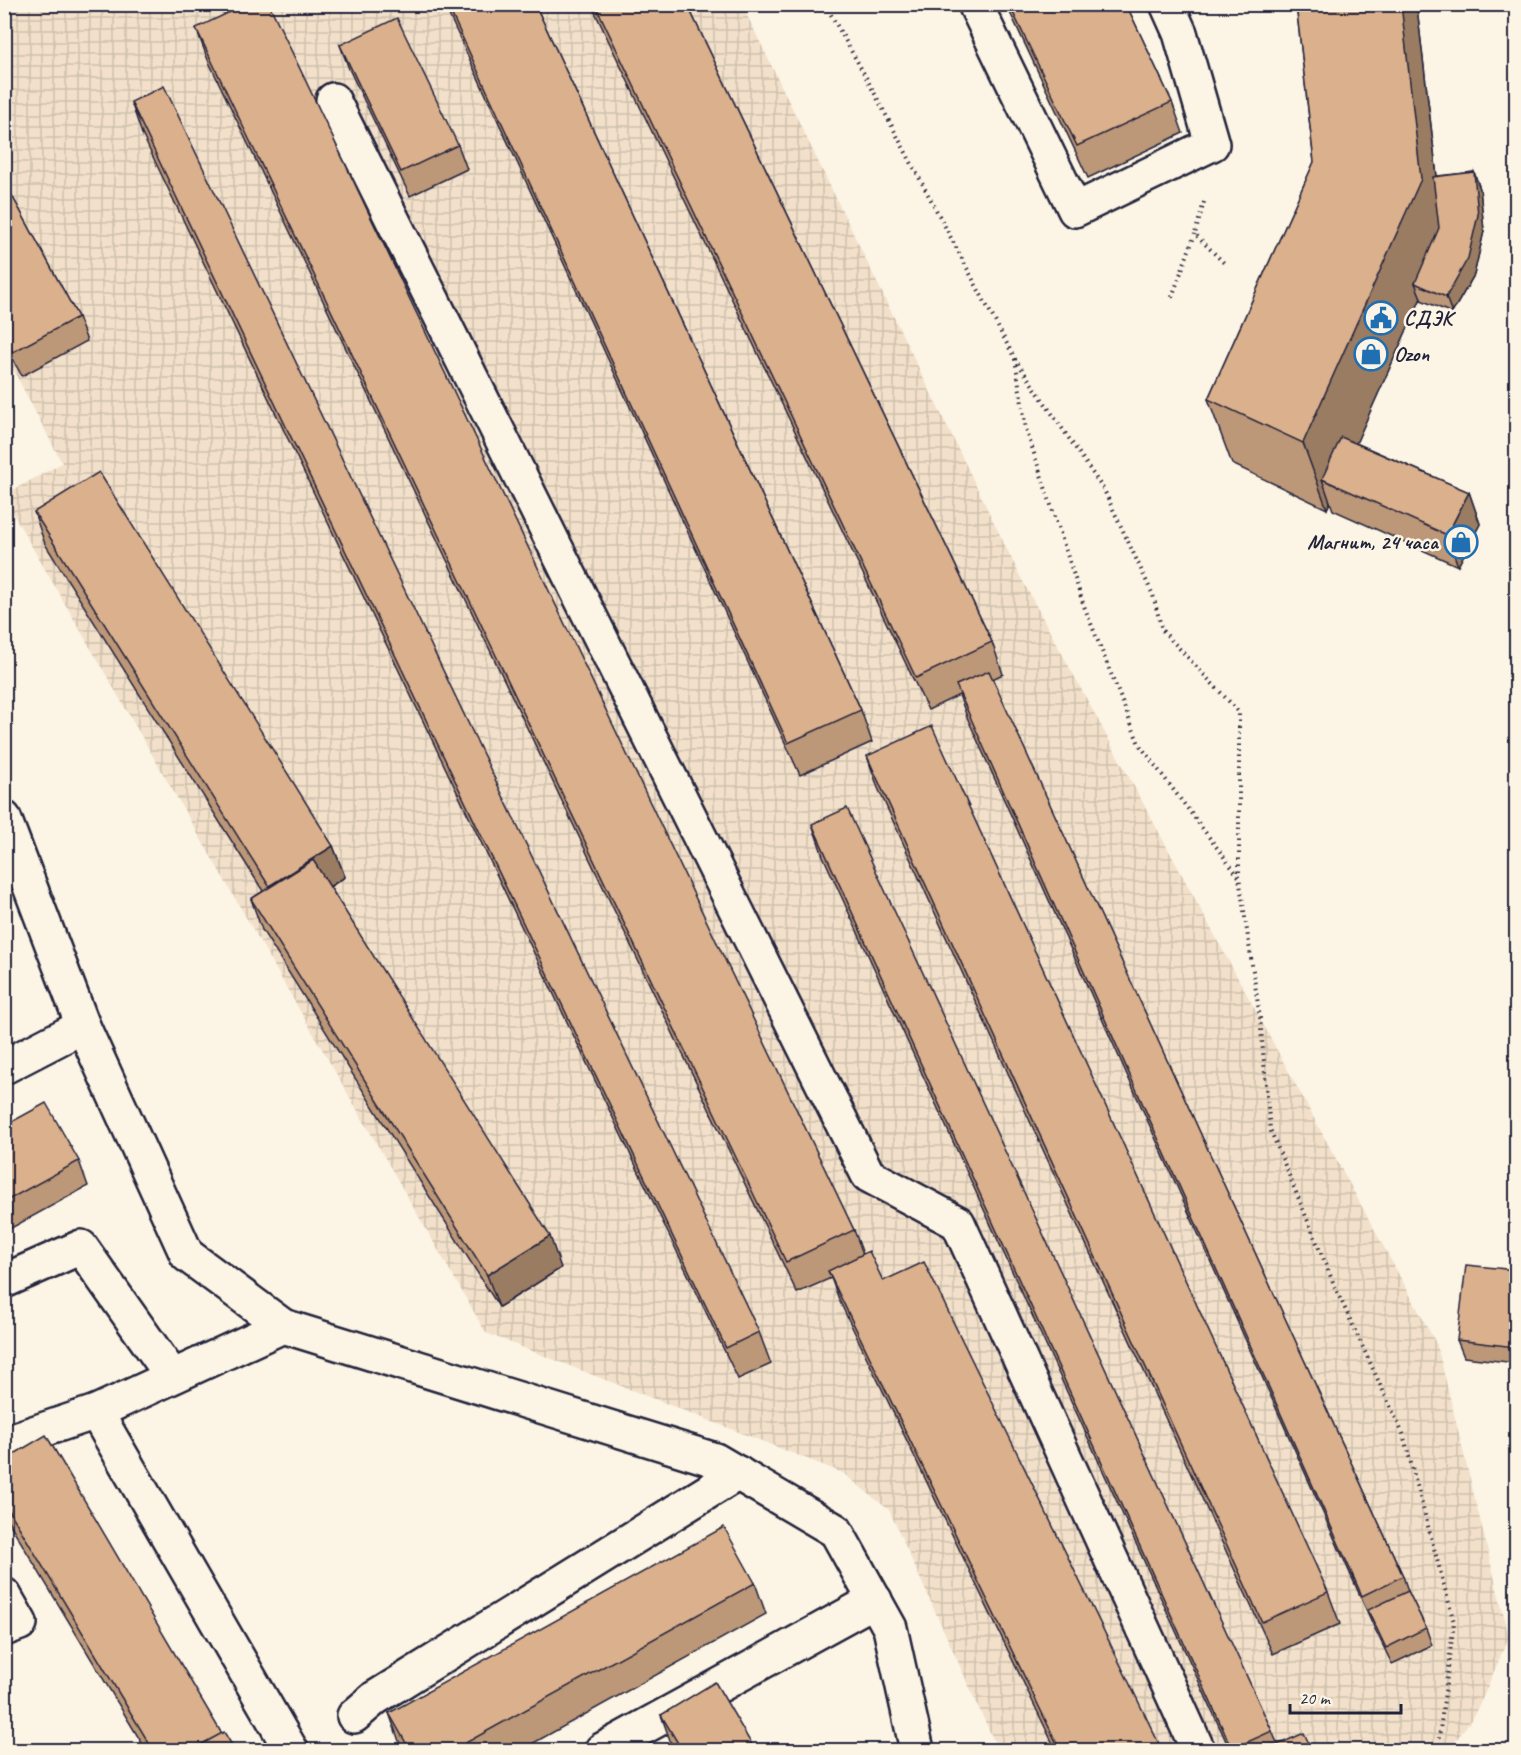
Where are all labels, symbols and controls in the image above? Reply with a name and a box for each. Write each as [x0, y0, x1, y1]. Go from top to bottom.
public building icon: СДЭК [1363, 300, 1399, 336]
place label: СДЭК [1404, 305, 1457, 331]
shop icon: Ozon [1353, 336, 1389, 372]
place label: Ozon [1394, 341, 1429, 367]
shop icon: Магнит, 24 часа [1443, 524, 1479, 560]
place label: Магнит, 24 часа [1307, 529, 1440, 555]
scale bar [1290, 1677, 1401, 1715]
text: 20 m [1299, 1687, 1332, 1709]

